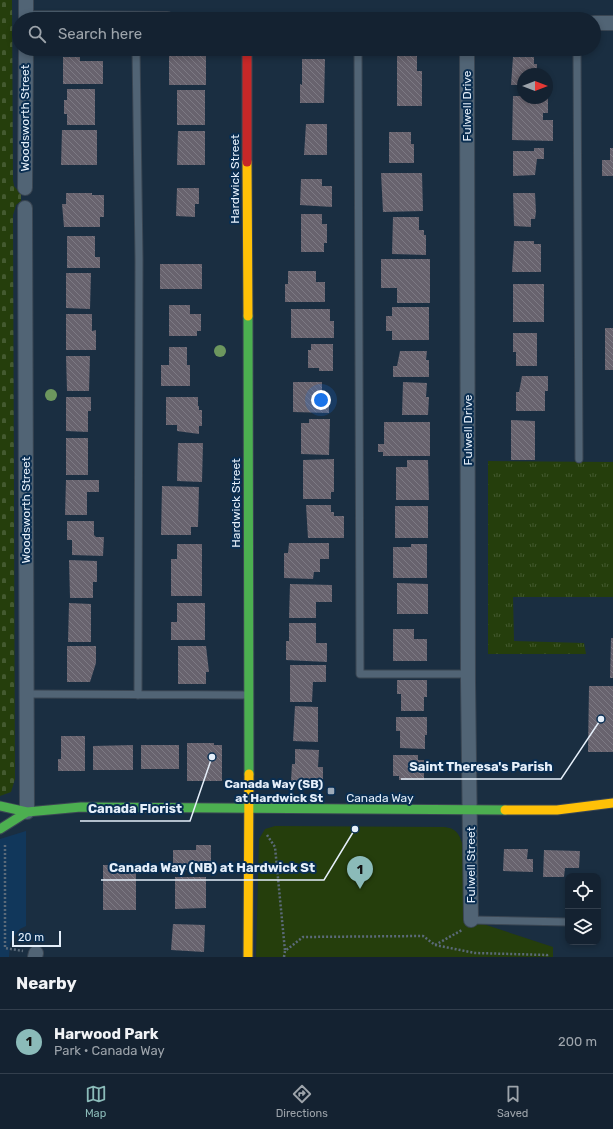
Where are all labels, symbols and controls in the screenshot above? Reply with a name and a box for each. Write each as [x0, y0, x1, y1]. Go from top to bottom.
search box [12, 12, 601, 56]
icon: search [26, 23, 48, 45]
text: Search here [58, 25, 142, 43]
street label: Woodsworth Street [18, 64, 32, 171]
north arrow [517, 68, 553, 104]
street label: Fulwell Drive [460, 70, 474, 141]
street label: Hardwick Street [228, 134, 242, 224]
your location [311, 390, 331, 410]
street label: Fulwell Drive [461, 394, 475, 465]
street label: Woodsworth Street [19, 456, 33, 563]
street label: Hardwick Street [229, 458, 243, 548]
callout: Saint Theresa's Parish [401, 754, 561, 779]
text: Saint Theresa's Parish [409, 759, 553, 774]
place label: Canada Way (SB) at Hardwick St [224, 777, 323, 805]
marker: Canada Way (SB) at Hardwick St [326, 786, 336, 796]
street label: Canada Way [346, 791, 414, 805]
callout: Canada Florist [80, 796, 190, 821]
text: Canada Florist [88, 801, 182, 816]
street label: Fulwell Street [464, 826, 478, 903]
callout: Canada Way (NB) at Hardwick St [101, 855, 324, 880]
pin: 1 [347, 856, 373, 889]
text: Canada Way (NB) at Hardwick St [109, 860, 315, 875]
map controls [565, 873, 601, 945]
button: locate [565, 873, 601, 909]
button: layers [565, 909, 601, 945]
scale bar [12, 929, 61, 948]
text: 20 m [18, 931, 44, 944]
text: Nearby [16, 973, 77, 993]
text: Harwood Park [54, 1025, 159, 1043]
text: 1 [26, 1034, 32, 1049]
text: 200 m [558, 1034, 597, 1049]
text: Park · Canada Way [54, 1043, 165, 1058]
tab: Map [85, 1083, 107, 1120]
tab: Directions [276, 1083, 328, 1120]
tab: Saved [497, 1083, 528, 1120]

